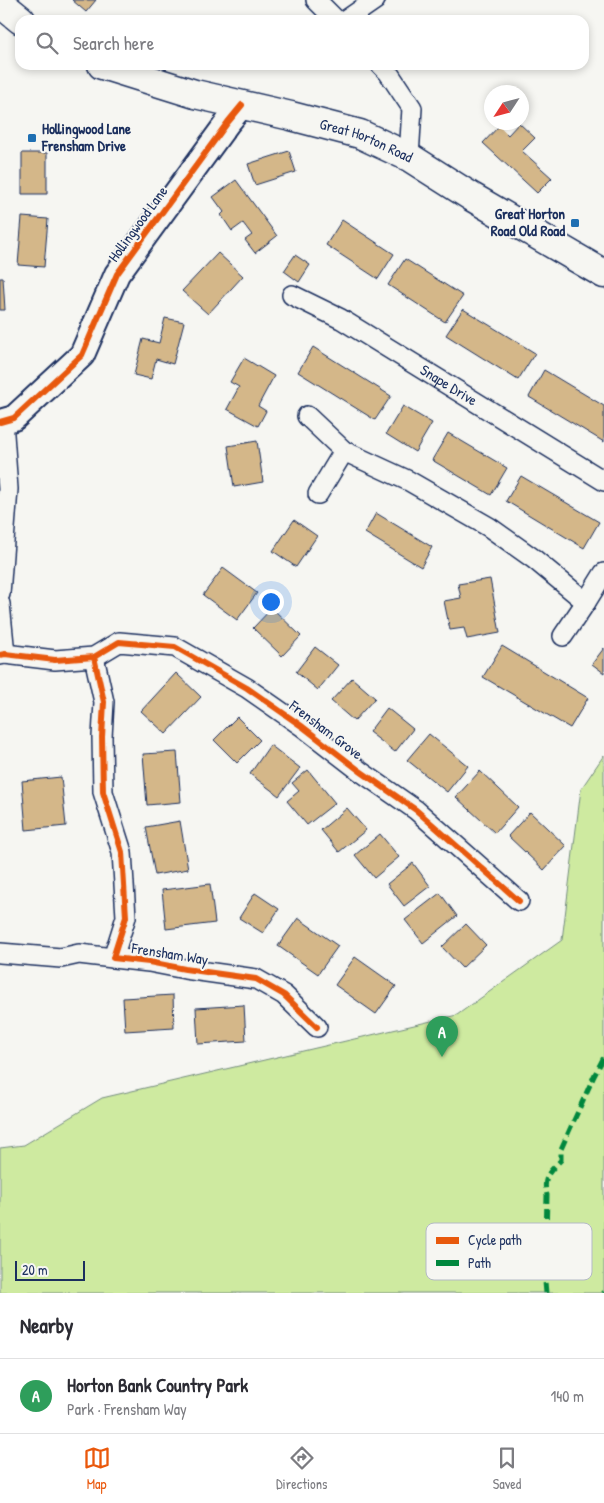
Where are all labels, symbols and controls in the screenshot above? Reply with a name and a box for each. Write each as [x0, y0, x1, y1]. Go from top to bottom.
search box [15, 15, 589, 70]
icon: search [33, 29, 61, 57]
text: Search here [73, 30, 154, 56]
north arrow [484, 85, 529, 130]
street label: Great Horton Road [317, 113, 416, 167]
place label: Hollingwood Lane Frensham Drive [41, 118, 131, 156]
marker: Hollingwood Lane Frensham Drive [26, 132, 38, 144]
street label: Hollingwood Lane [103, 182, 172, 266]
place label: Great Horton Road Old Road [491, 203, 565, 241]
marker: Great Horton Road Old Road [569, 217, 581, 229]
street label: Snape Drive [416, 359, 482, 411]
your location [258, 589, 284, 615]
street label: Frensham Grove [285, 695, 367, 764]
street label: Frensham Way [129, 937, 210, 970]
pin: A [426, 1016, 458, 1057]
legend [426, 1223, 592, 1280]
text: Cycle path [468, 1230, 522, 1250]
text: Path [468, 1253, 491, 1272]
scale bar [15, 1258, 85, 1281]
text: 20 m [22, 1260, 48, 1279]
text: Nearby [20, 1311, 73, 1340]
text: Horton Bank Country Park [67, 1372, 248, 1398]
text: A [32, 1385, 40, 1407]
text: 140 m [550, 1385, 584, 1407]
text: Park · Frensham Way [67, 1398, 187, 1420]
tab: Map [83, 1444, 111, 1493]
tab: Directions [276, 1444, 327, 1493]
tab: Saved [493, 1444, 521, 1493]

